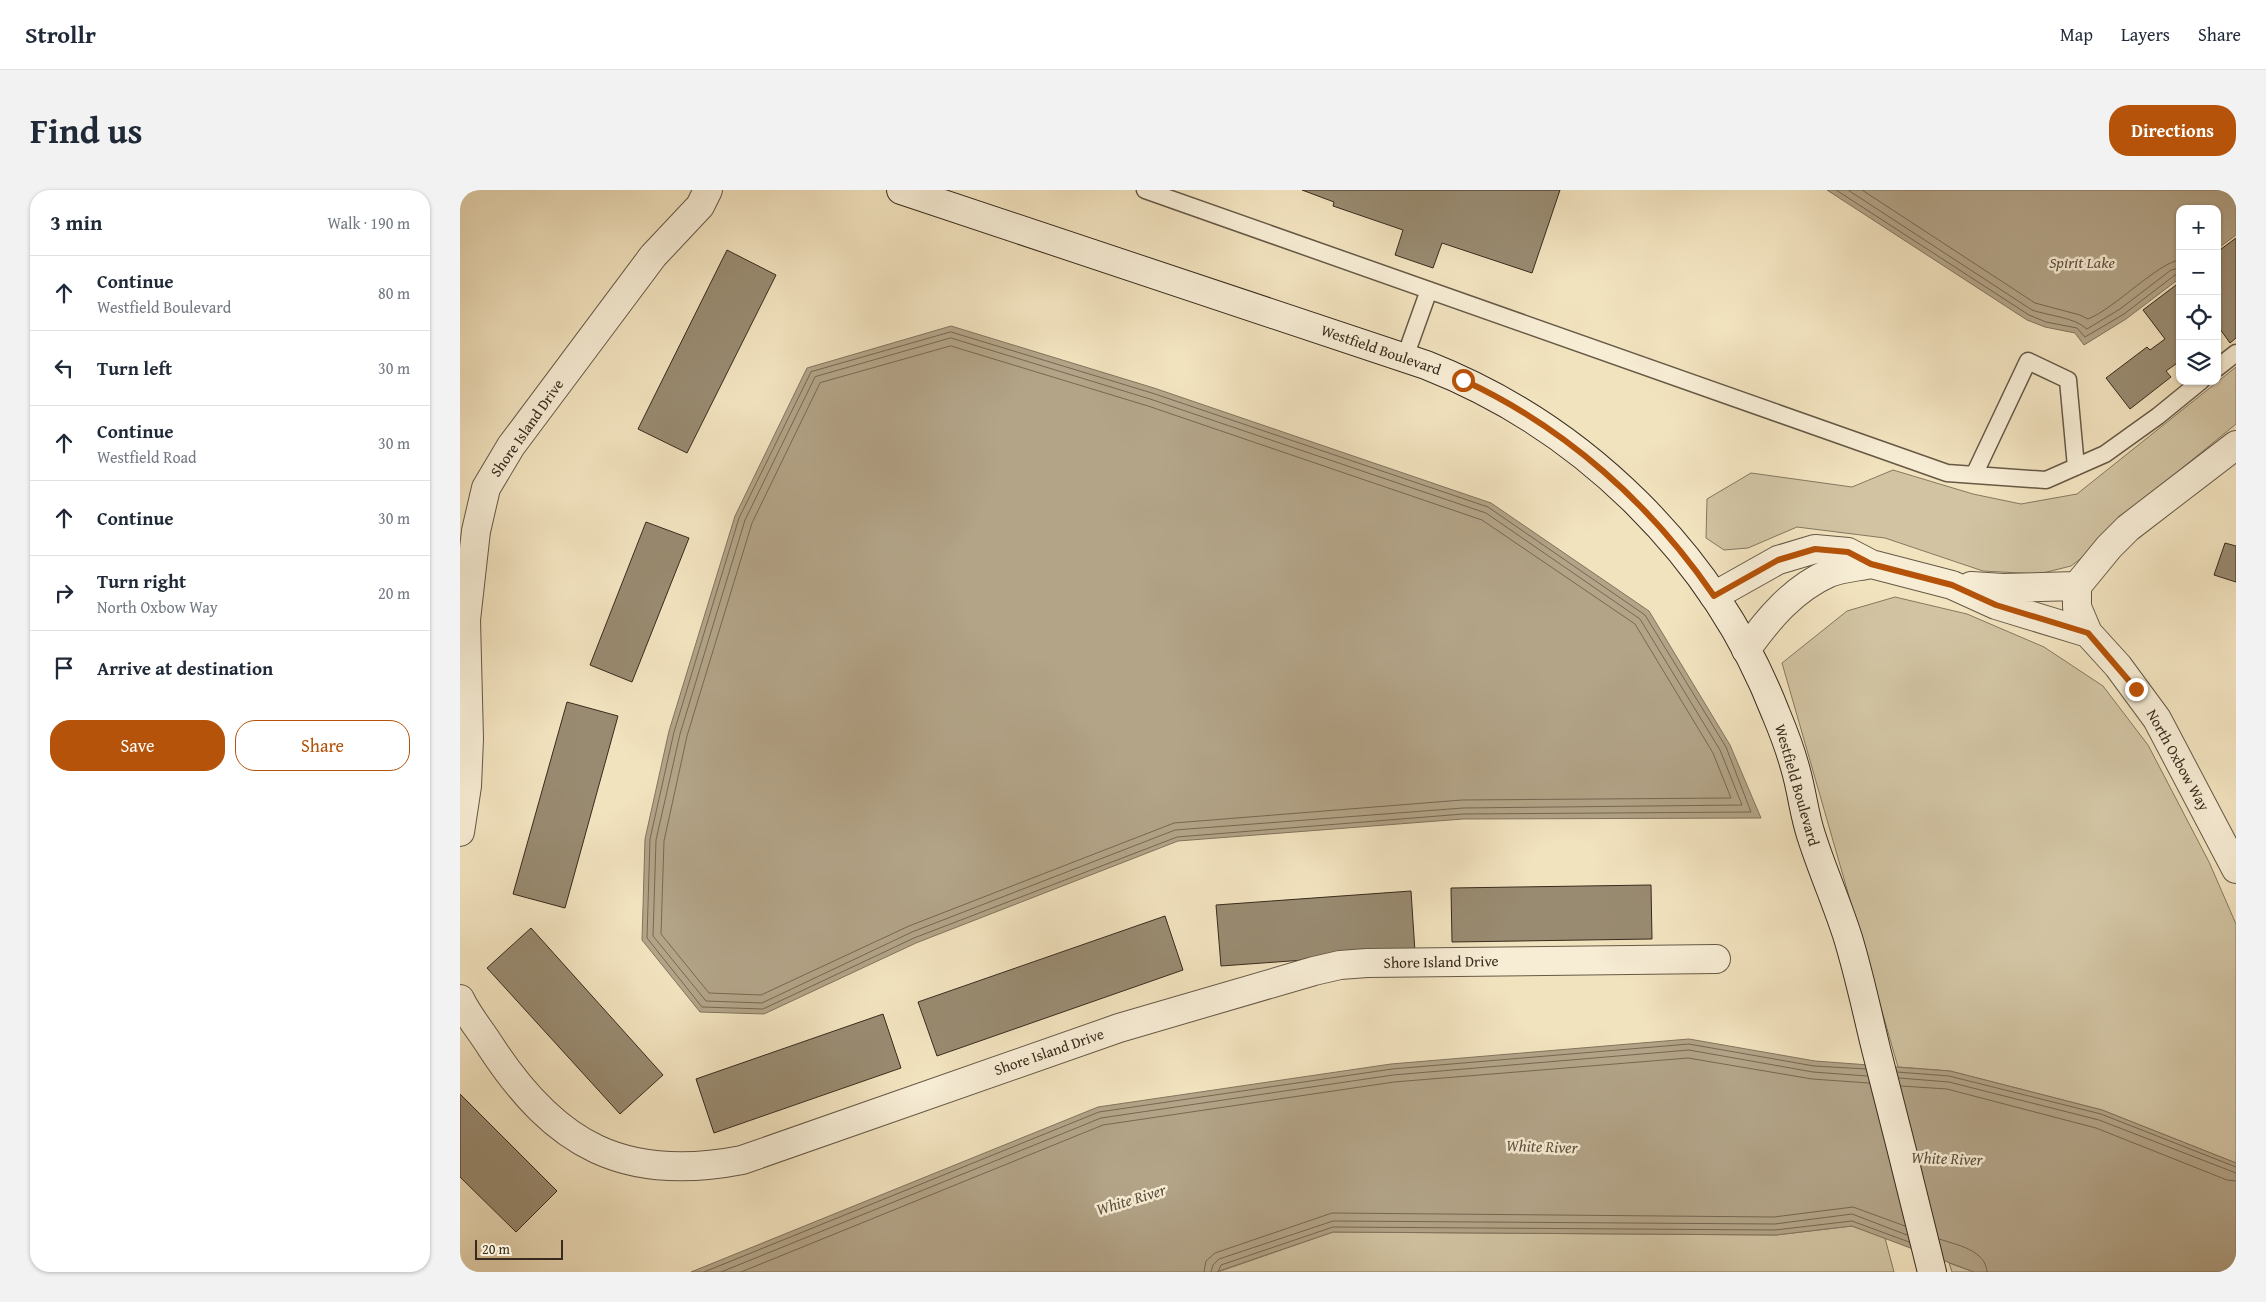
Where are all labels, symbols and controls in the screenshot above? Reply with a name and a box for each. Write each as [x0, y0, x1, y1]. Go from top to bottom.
text: Strollr [25, 17, 96, 52]
text: Map [2060, 21, 2093, 48]
text: Layers [2121, 21, 2170, 48]
text: Share [2198, 21, 2241, 48]
text: Find us [30, 105, 143, 156]
button: Directions [2109, 105, 2236, 156]
map controls [2176, 205, 2221, 385]
button: + [2176, 205, 2221, 250]
text: 3 min [50, 207, 102, 238]
text: Walk · 190 m [327, 211, 410, 235]
water label: Spirit Lake [2049, 250, 2115, 274]
button: − [2176, 250, 2221, 295]
text: Continue [97, 267, 174, 295]
icon: ahead [50, 279, 78, 307]
text: 80 m [378, 281, 410, 305]
text: Westfield Boulevard [97, 295, 231, 319]
button: locate [2176, 295, 2221, 340]
street label: Westfield Boulevard [1318, 319, 1444, 380]
button: layers [2176, 340, 2221, 385]
icon: left [50, 354, 78, 382]
text: Turn left [97, 354, 172, 382]
text: 30 m [378, 356, 410, 380]
route start [1452, 369, 1475, 392]
street label: Shore Island Drive [485, 375, 568, 481]
text: Continue [97, 417, 174, 445]
icon: ahead [50, 429, 78, 457]
text: 30 m [378, 431, 410, 455]
text: Westfield Road [97, 445, 197, 469]
icon: ahead [50, 504, 78, 532]
text: Continue [97, 504, 174, 532]
text: 30 m [378, 506, 410, 530]
text: Turn right [97, 567, 186, 595]
icon: right [50, 579, 78, 607]
text: 20 m [378, 581, 410, 605]
text: North Oxbow Way [97, 595, 218, 619]
icon: arrive [50, 654, 78, 682]
text: Arrive at destination [97, 654, 273, 682]
route end [2125, 678, 2148, 701]
street label: North Oxbow Way [2142, 705, 2215, 815]
button: Save [50, 720, 225, 771]
button: Share [235, 720, 410, 771]
street label: Westfield Boulevard [1770, 721, 1825, 848]
street label: Shore Island Drive [1383, 950, 1499, 973]
street label: Shore Island Drive [991, 1023, 1107, 1080]
water label: White River [1506, 1133, 1579, 1159]
water label: White River [1911, 1145, 1984, 1171]
water label: White River [1093, 1177, 1170, 1221]
scale bar [475, 1237, 562, 1260]
text: 20 m [482, 1239, 510, 1259]

